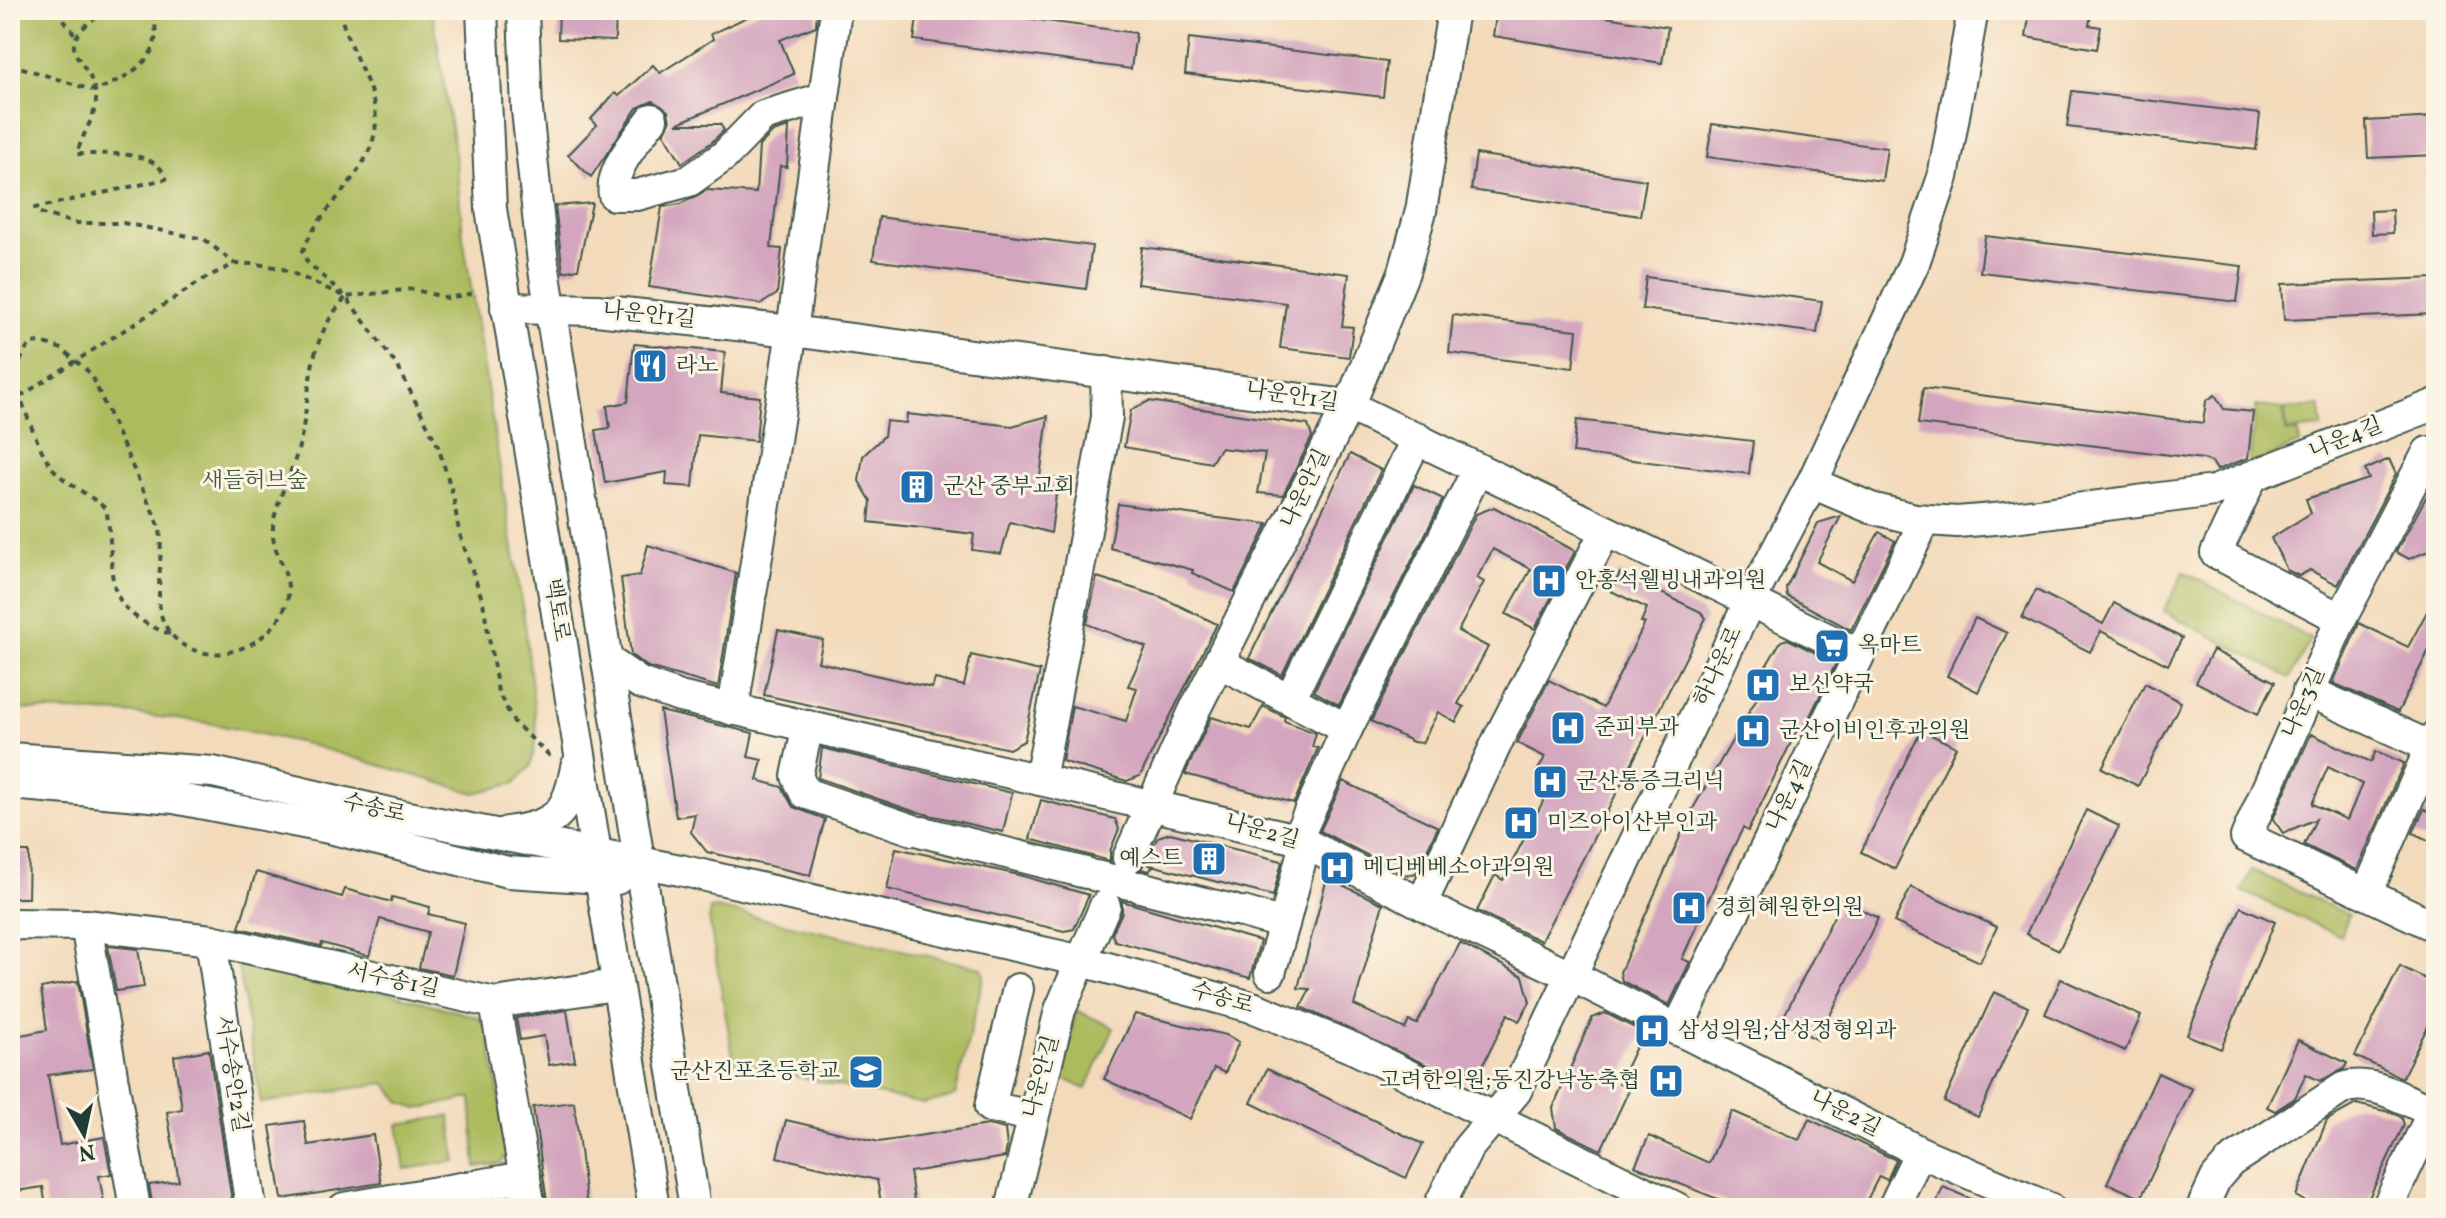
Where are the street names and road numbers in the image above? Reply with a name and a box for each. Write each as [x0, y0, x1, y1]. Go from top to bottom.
street label: 나운안1길 [601, 296, 697, 336]
street label: 나운안1길 [1243, 374, 1341, 420]
street label: 나운4길 [2305, 410, 2387, 468]
street label: 나운안길 [1273, 444, 1339, 534]
street label: 백토로 [536, 576, 576, 644]
street label: 하나운로 [1687, 622, 1751, 712]
street label: 나운3길 [2275, 662, 2333, 744]
street label: 나운4길 [1759, 755, 1821, 837]
street label: 수송로 [339, 787, 409, 831]
street label: 나운2길 [1221, 807, 1303, 857]
street label: 서수송1길 [344, 956, 442, 1006]
street label: 수송로 [1187, 975, 1257, 1023]
street label: 서수송안2길 [206, 1013, 256, 1135]
street label: 나운안길 [1016, 1032, 1068, 1122]
street label: 나운2길 [1804, 1083, 1886, 1145]

